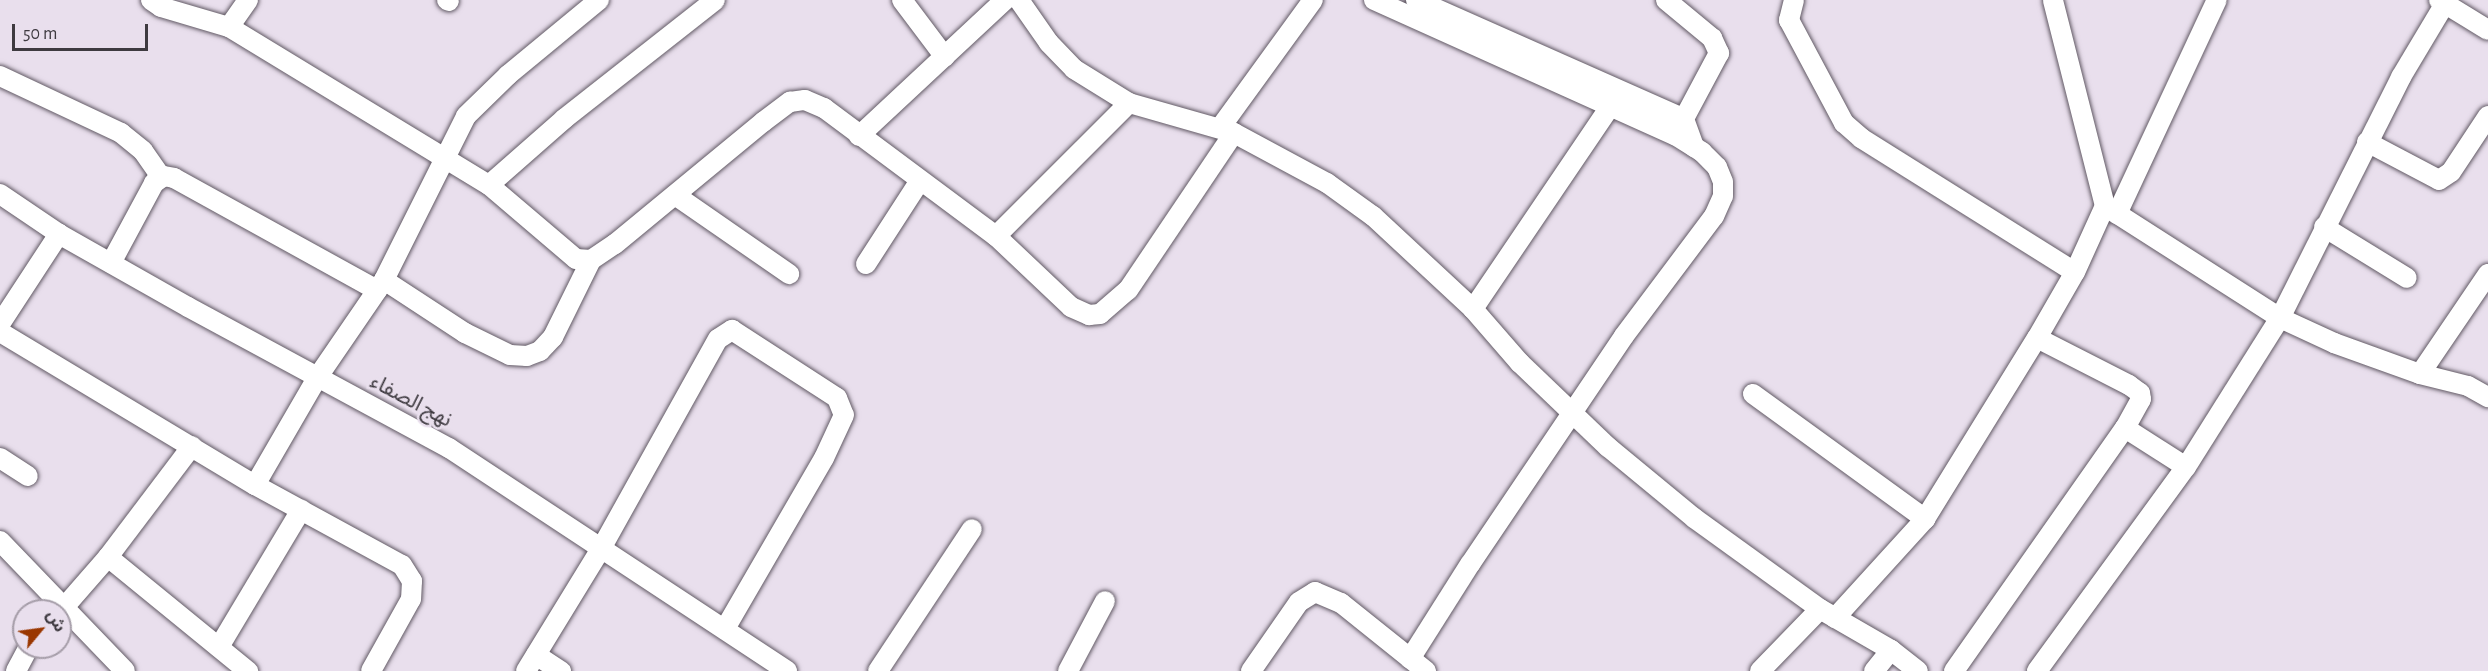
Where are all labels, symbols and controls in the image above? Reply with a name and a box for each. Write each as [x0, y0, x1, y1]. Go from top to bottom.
scale bar [15, 12, 152, 50]
text: 50 m [23, 25, 57, 43]
street label: نهج الصفاء [366, 369, 456, 433]
north arrow [12, 599, 72, 659]
text: ش [44, 608, 68, 635]

